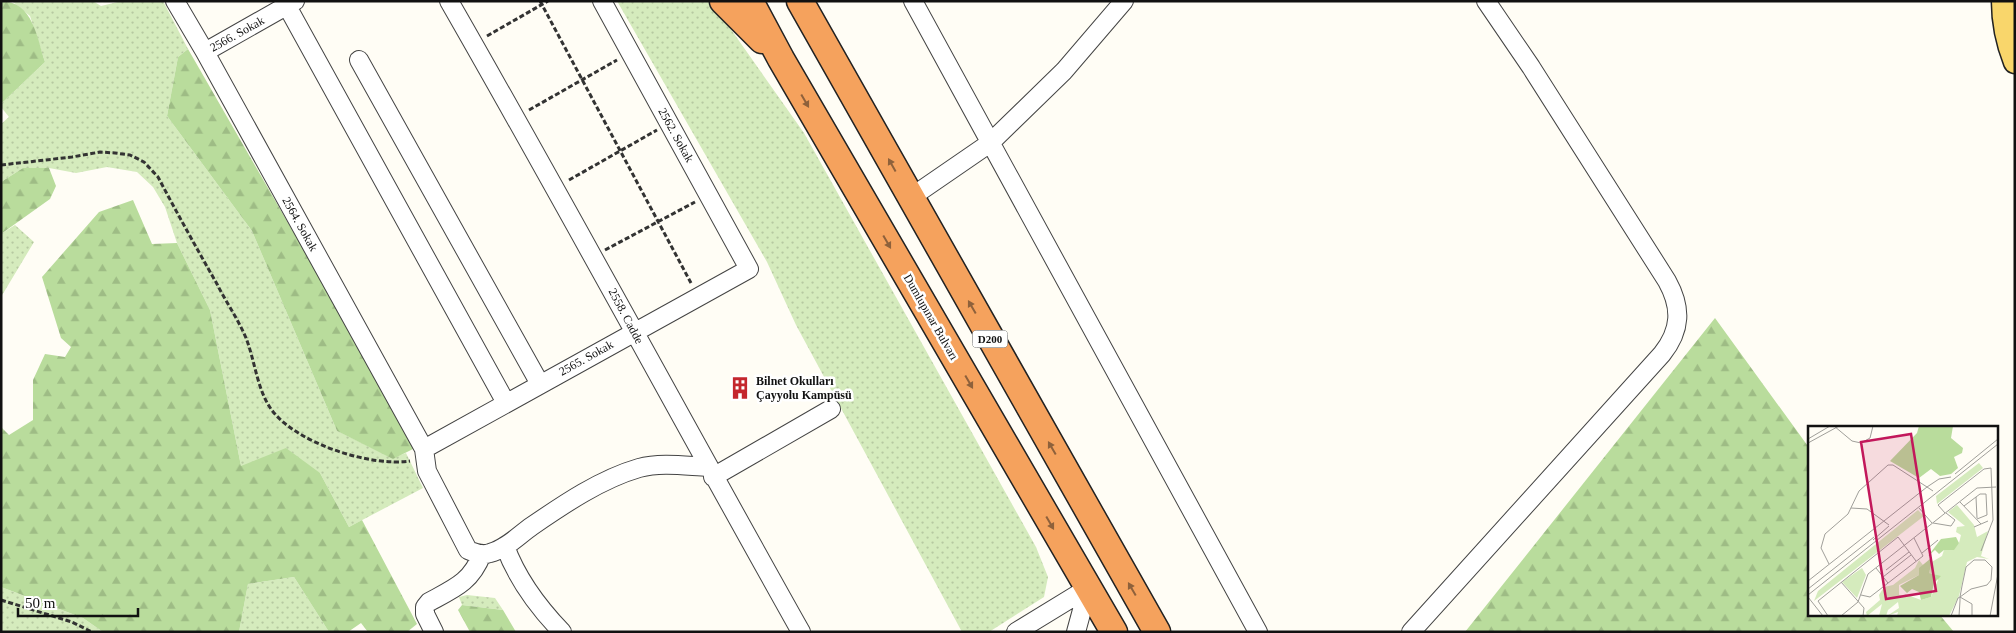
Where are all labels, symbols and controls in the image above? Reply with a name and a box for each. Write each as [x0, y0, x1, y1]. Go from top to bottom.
street label: 2566. Sokak [207, 13, 267, 55]
one-way arrow [801, 95, 810, 108]
street label: 2562. Sokak [655, 105, 697, 165]
one-way arrow [888, 158, 896, 173]
street label: 2564. Sokak [279, 194, 321, 254]
one-way arrow [883, 234, 891, 249]
street label: Dumlupınar Bulvarı [901, 272, 962, 363]
street label: 2558. Cadde [606, 286, 646, 346]
one-way arrow [968, 299, 976, 314]
road number: D200 [972, 330, 1008, 348]
street label: 2565. Sokak [556, 337, 616, 379]
place label: Bilnet Okulları Çayyolu Kampüsü [756, 374, 852, 402]
building icon: Bilnet Okulları Çayyolu Kampüsü [727, 375, 753, 401]
one-way arrow [964, 376, 973, 389]
inset map [1808, 426, 1998, 616]
one-way arrow [1048, 441, 1056, 455]
one-way arrow [1046, 516, 1055, 529]
one-way arrow [1128, 583, 1137, 596]
scale bar [18, 586, 138, 618]
text: 50 m [25, 595, 56, 611]

